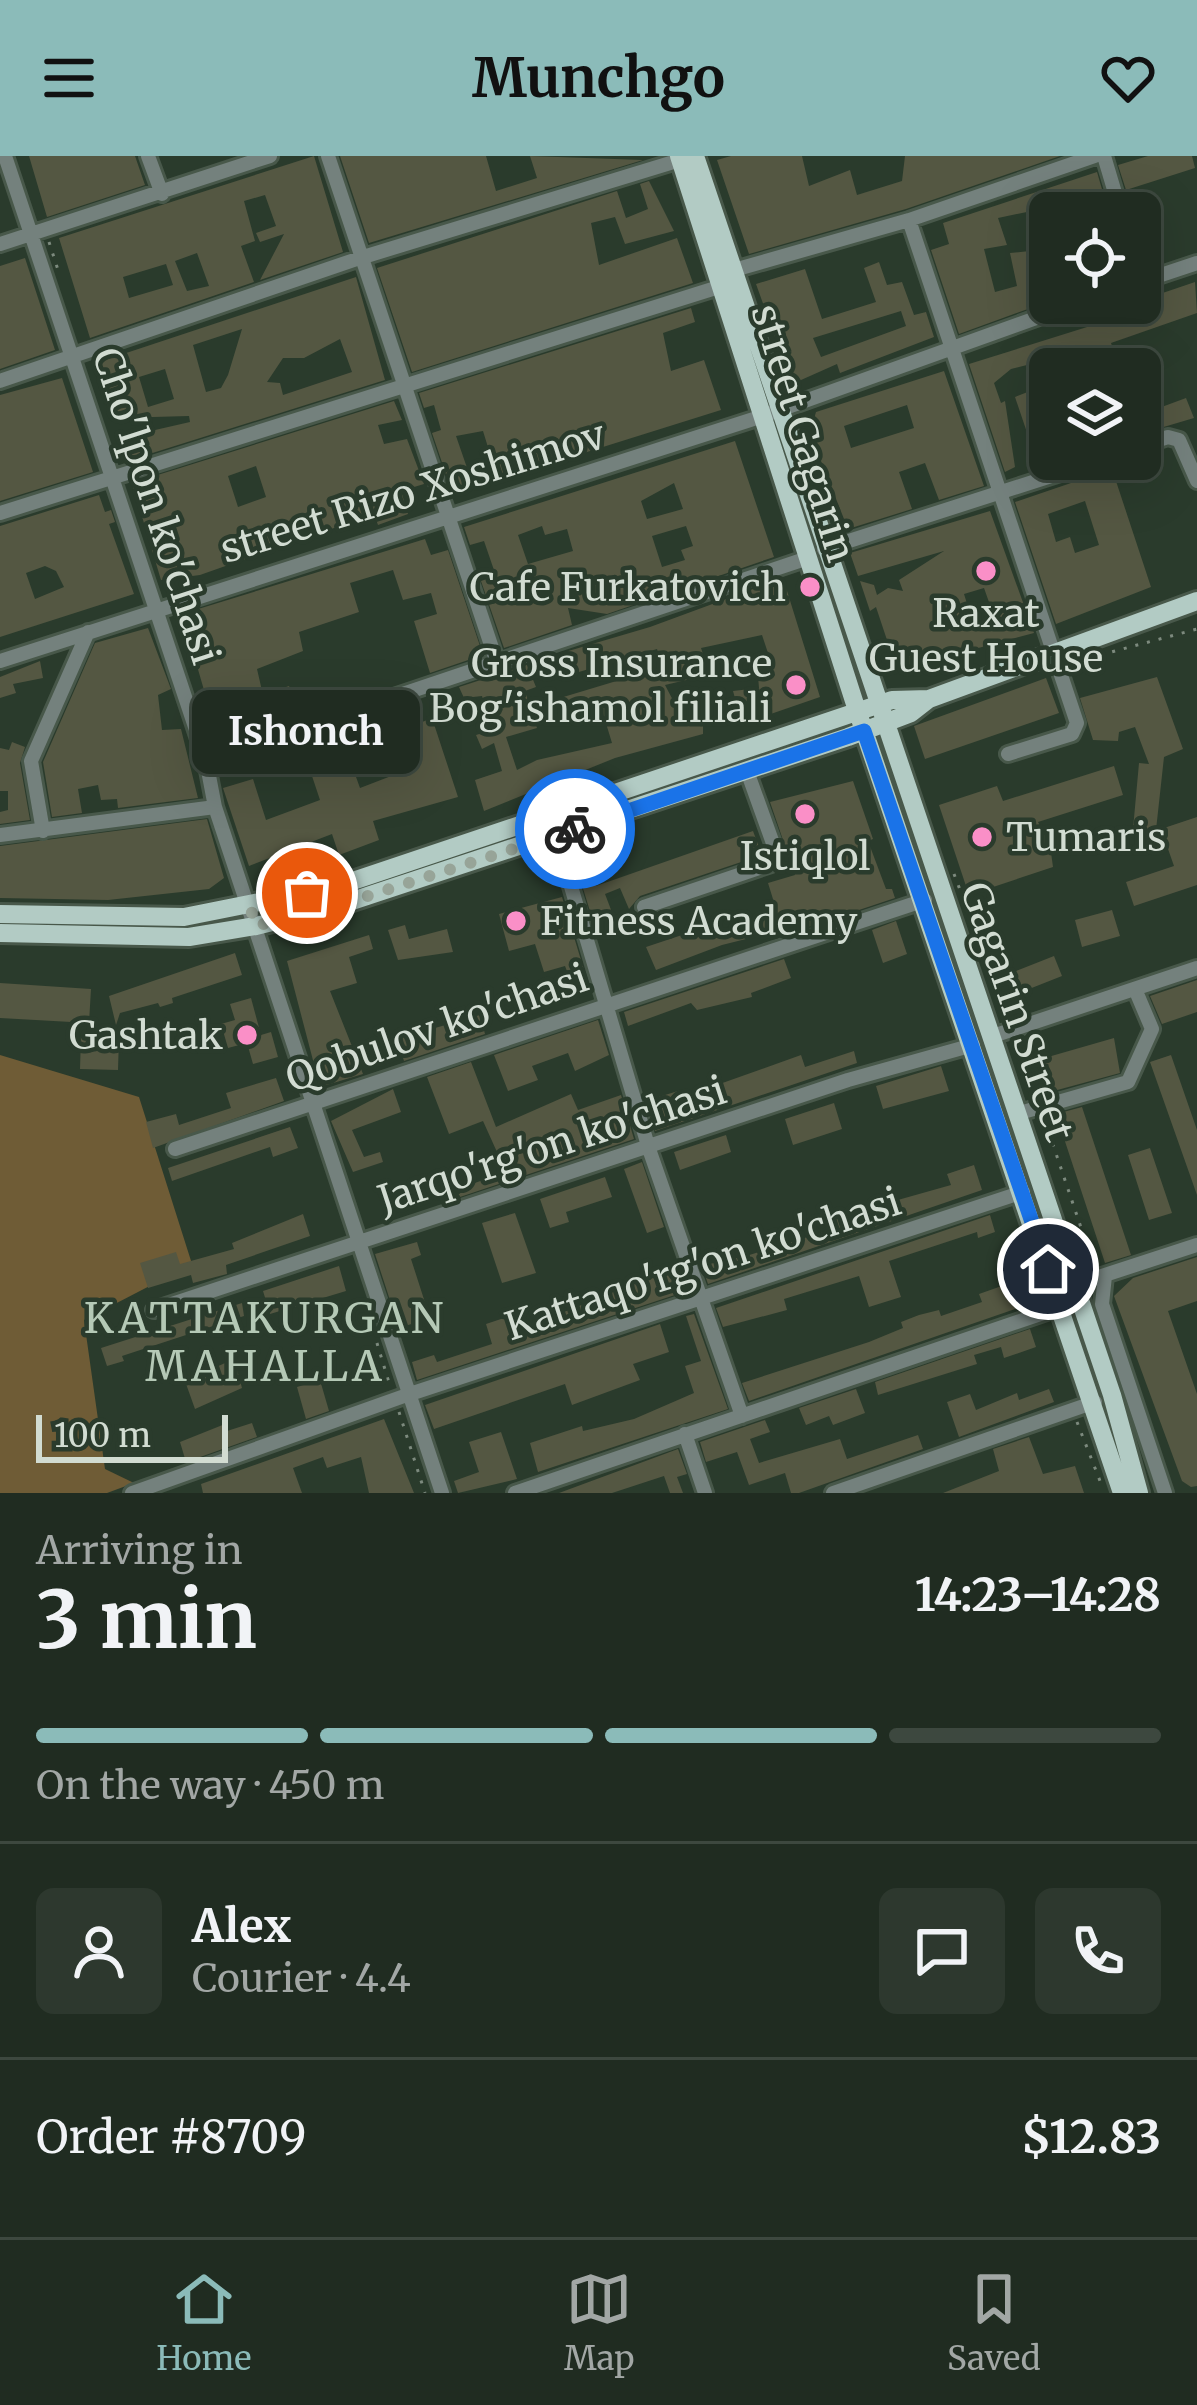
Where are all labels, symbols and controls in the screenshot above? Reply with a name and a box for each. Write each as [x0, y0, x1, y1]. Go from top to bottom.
text: Munchgo [472, 44, 725, 112]
icon: menu [36, 45, 102, 111]
icon: heart [1095, 45, 1161, 111]
map controls [1029, 192, 1161, 480]
button: locate [1029, 192, 1161, 324]
street label: street Gagarin [741, 298, 865, 568]
street label: Cho'lpon ko'chasi [82, 342, 230, 670]
button: layers [1029, 348, 1161, 480]
street label: street Rizo Xoshimov [215, 410, 612, 574]
marker: Raxat Guest House [973, 558, 999, 584]
place label: Cafe Furkatovich [469, 563, 786, 612]
marker: Cafe Furkatovich [797, 574, 823, 600]
place label: Raxat Guest House [869, 589, 1103, 683]
place label: Gross Insurance Bog'ishamol filiali [429, 639, 772, 733]
marker: Gross Insurance Bog'ishamol filiali [783, 672, 809, 698]
callout: Ishonch [193, 689, 421, 773]
text: Ishonch [228, 707, 384, 756]
courier [515, 769, 635, 889]
icon: bike [542, 796, 608, 862]
marker: Istiqlol [792, 801, 818, 827]
place label: Tumaris [1006, 813, 1166, 862]
marker: Tumaris [969, 824, 995, 850]
place label: Istiqlol [740, 832, 870, 881]
pin [256, 842, 358, 944]
icon: bag [274, 860, 340, 926]
street label: Gagarin Street [950, 876, 1084, 1148]
place label: Fitness Academy [540, 897, 858, 946]
marker: Fitness Academy [503, 908, 529, 934]
street label: Qobulov ko'chasi [279, 953, 595, 1103]
place label: Gashtak [69, 1011, 223, 1060]
marker: Gashtak [234, 1022, 260, 1048]
street label: Jarqo'rg'on ko'chasi [371, 1066, 732, 1225]
street label: Kattaqo'rg'on ko'chasi [499, 1177, 907, 1351]
pin [997, 1218, 1099, 1320]
icon: home [1015, 1236, 1081, 1302]
district label: KATTAKURGAN MAHALLA [84, 1292, 446, 1392]
scale bar [36, 1409, 228, 1462]
text: 100 m [54, 1415, 151, 1456]
text: Arriving in [36, 1526, 243, 1575]
text: 14:23–14:28 [915, 1567, 1161, 1623]
text: 3 min [36, 1571, 257, 1669]
text: On the way · 450 m [36, 1761, 384, 1810]
button: person [36, 1888, 162, 2014]
button: chat [879, 1888, 1005, 2014]
button: phone [1035, 1888, 1161, 2014]
text: Alex [192, 1898, 291, 1954]
text: Courier · 4.4 [192, 1954, 411, 2003]
text: Order #8709 [36, 2109, 306, 2165]
text: $12.83 [1021, 2109, 1161, 2165]
tab: Home [156, 2266, 251, 2379]
tab: Map [564, 2266, 634, 2379]
tab: Saved [947, 2266, 1041, 2379]

